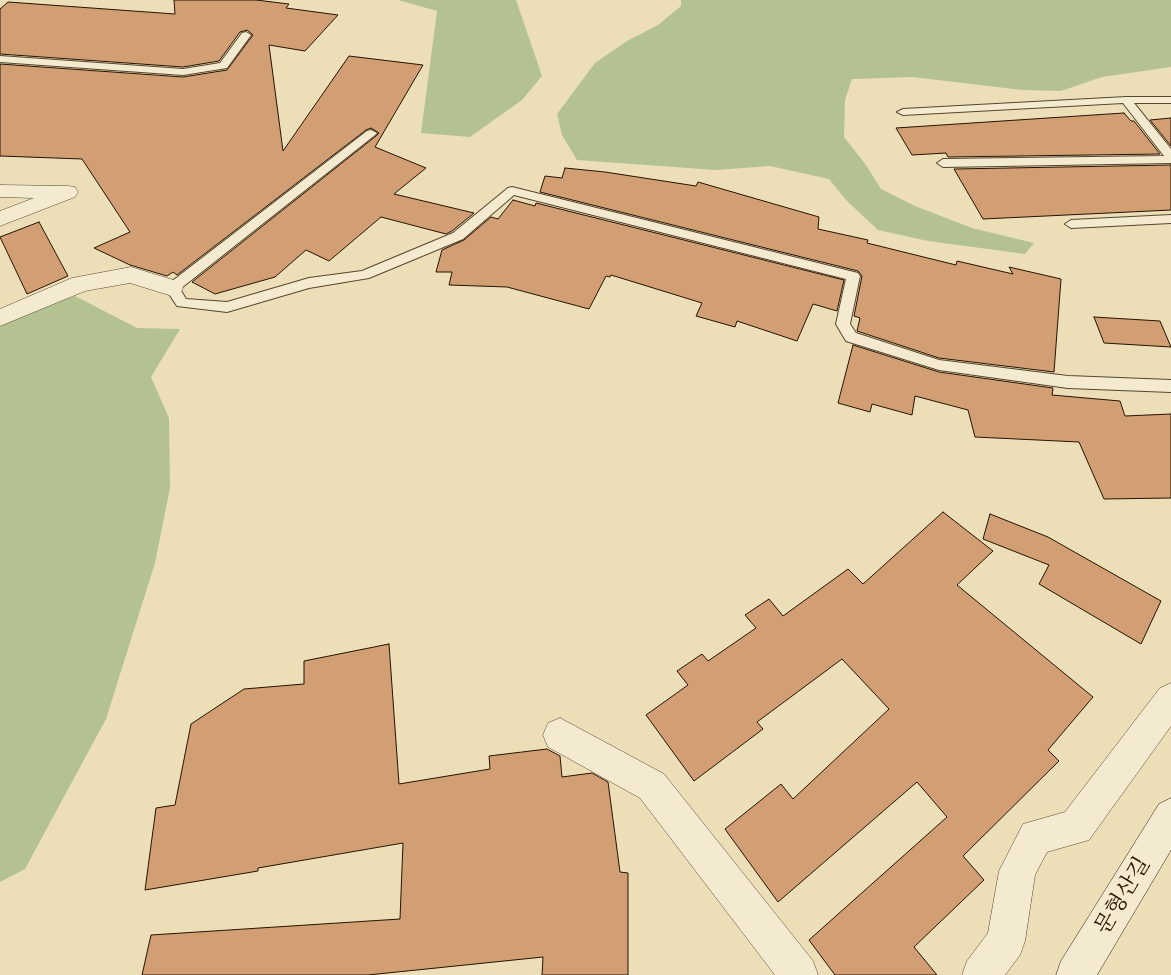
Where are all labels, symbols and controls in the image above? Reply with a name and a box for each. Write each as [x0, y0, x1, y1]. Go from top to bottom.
street label: 문형산길 [1090, 853, 1156, 939]

